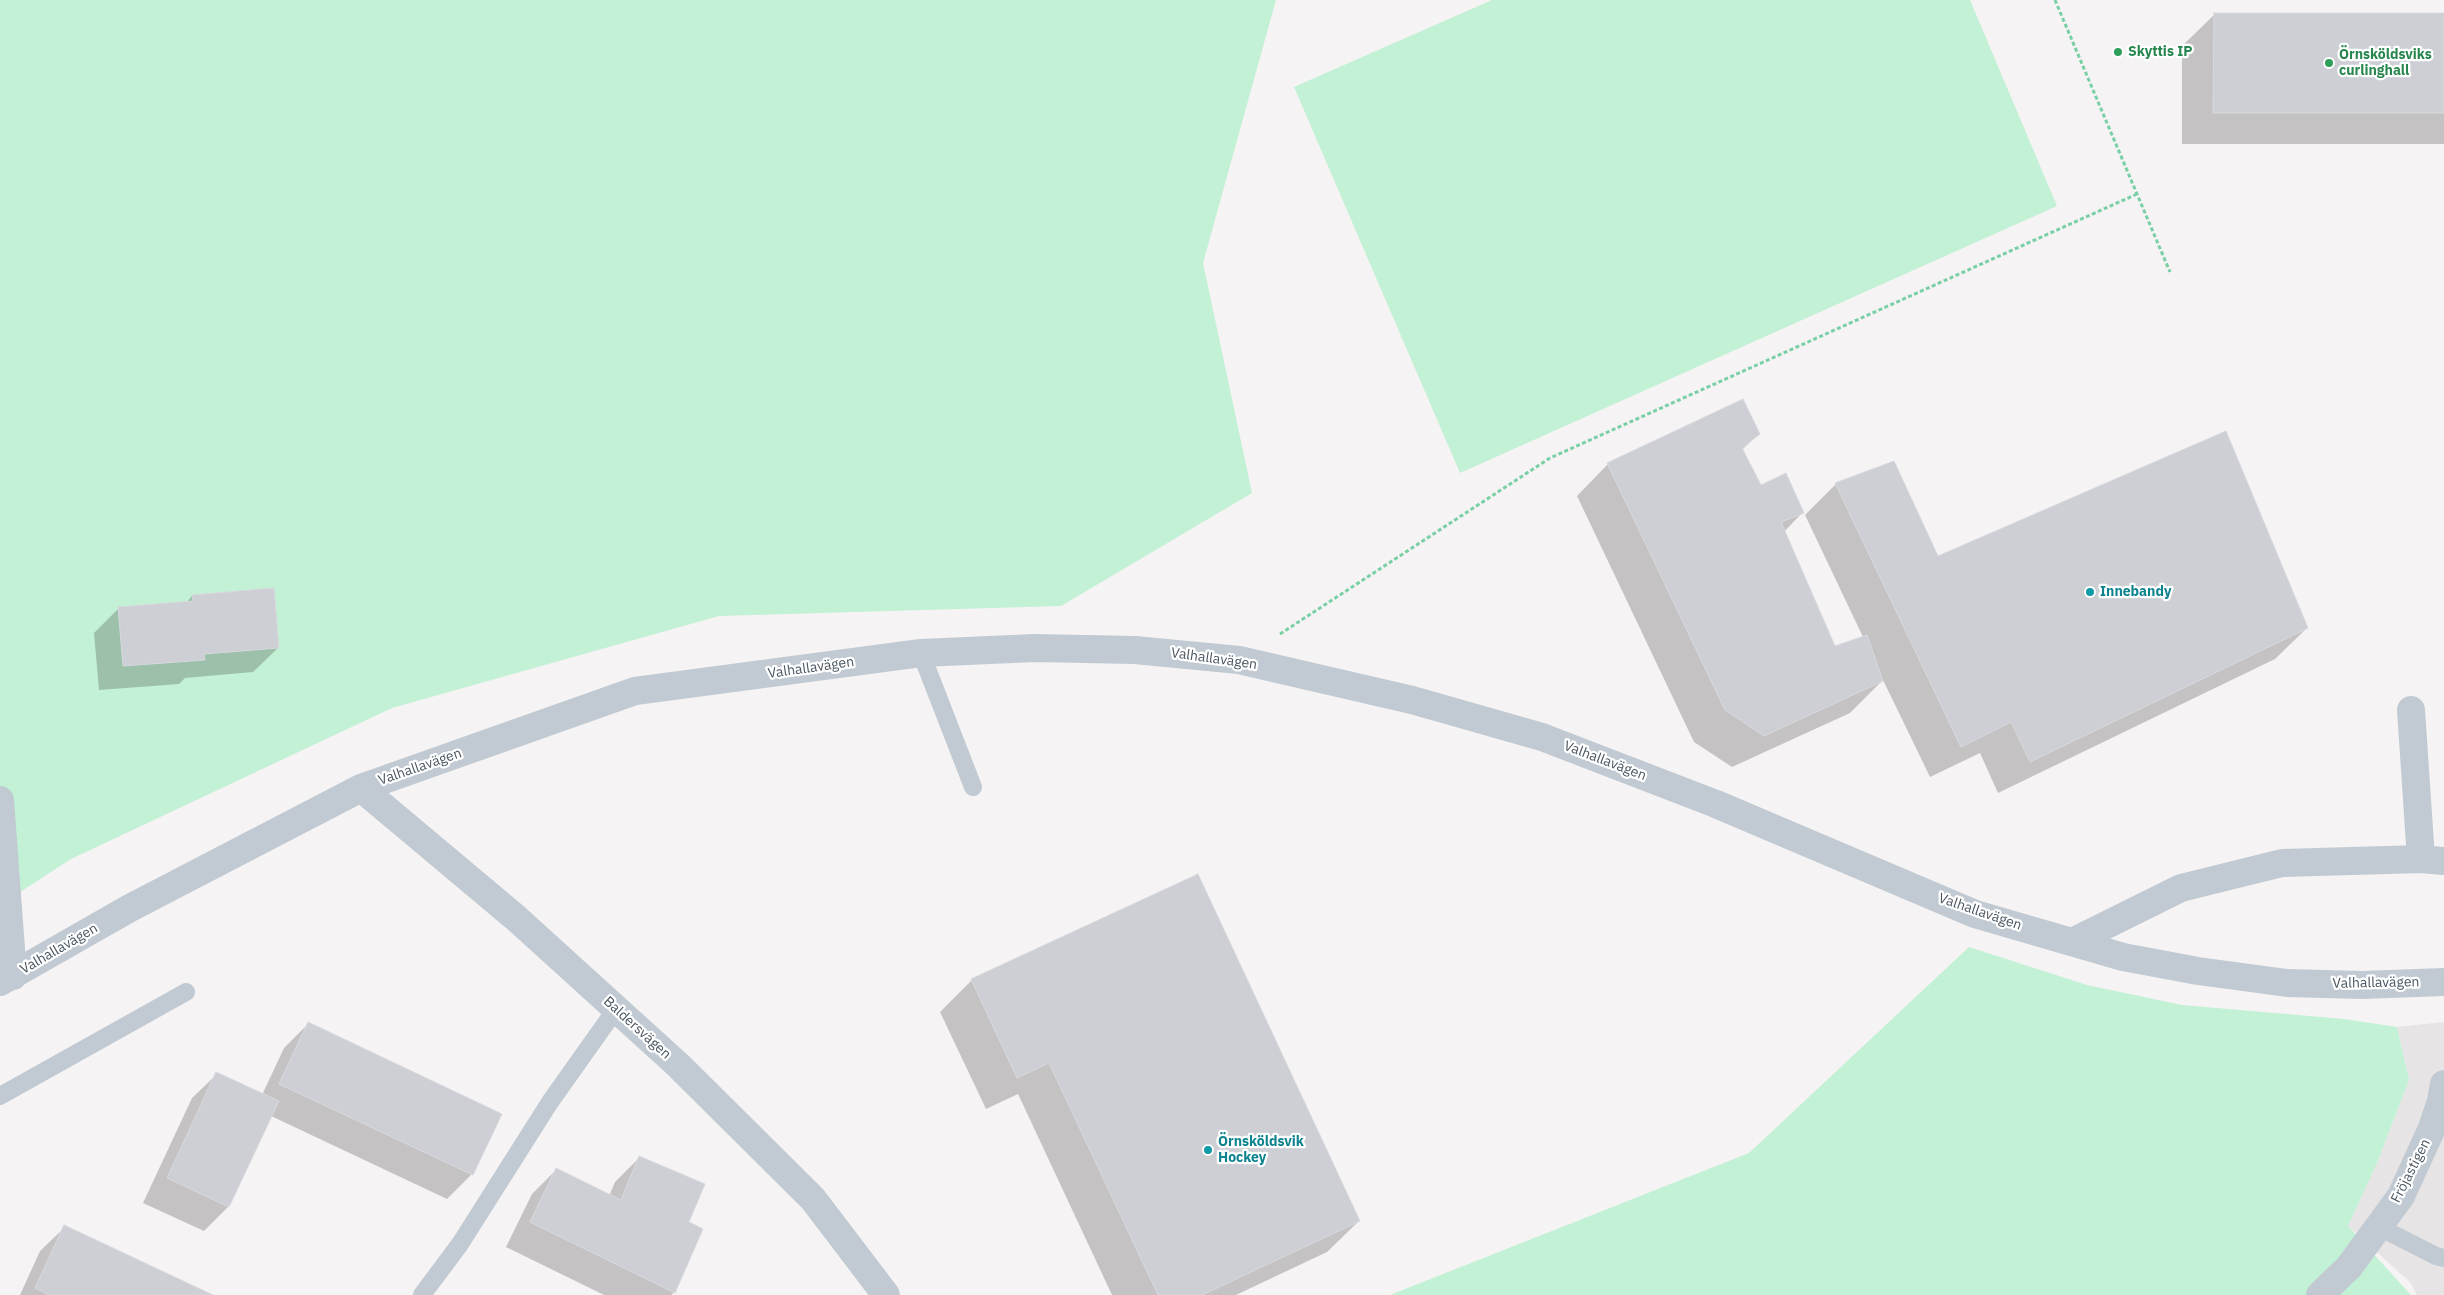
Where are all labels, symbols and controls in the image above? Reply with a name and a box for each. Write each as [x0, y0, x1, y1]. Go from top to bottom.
place label: Skyttis IP [2128, 44, 2192, 60]
marker: Skyttis IP [2112, 46, 2124, 58]
place label: Örnsköldsviks curlinghall [2339, 47, 2432, 80]
marker: Örnsköldsviks curlinghall [2323, 57, 2335, 69]
place label: Innebandy [2100, 584, 2171, 600]
marker: Innebandy [2084, 586, 2096, 598]
street label: Valhallavägen [1170, 645, 1258, 673]
street label: Valhallavägen [767, 654, 855, 682]
street label: Valhallavägen [1561, 738, 1649, 784]
street label: Valhallavägen [376, 745, 464, 789]
street label: Valhallavägen [1936, 890, 2024, 934]
street label: Valhallavägen [17, 920, 101, 978]
street label: Valhallavägen [2332, 974, 2420, 992]
street label: Baldersvägen [600, 993, 674, 1063]
place label: Örnsköldsvik Hockey [1218, 1134, 1304, 1166]
street label: Fröjastigen [2388, 1136, 2434, 1206]
marker: Örnsköldsvik Hockey [1202, 1144, 1214, 1156]

